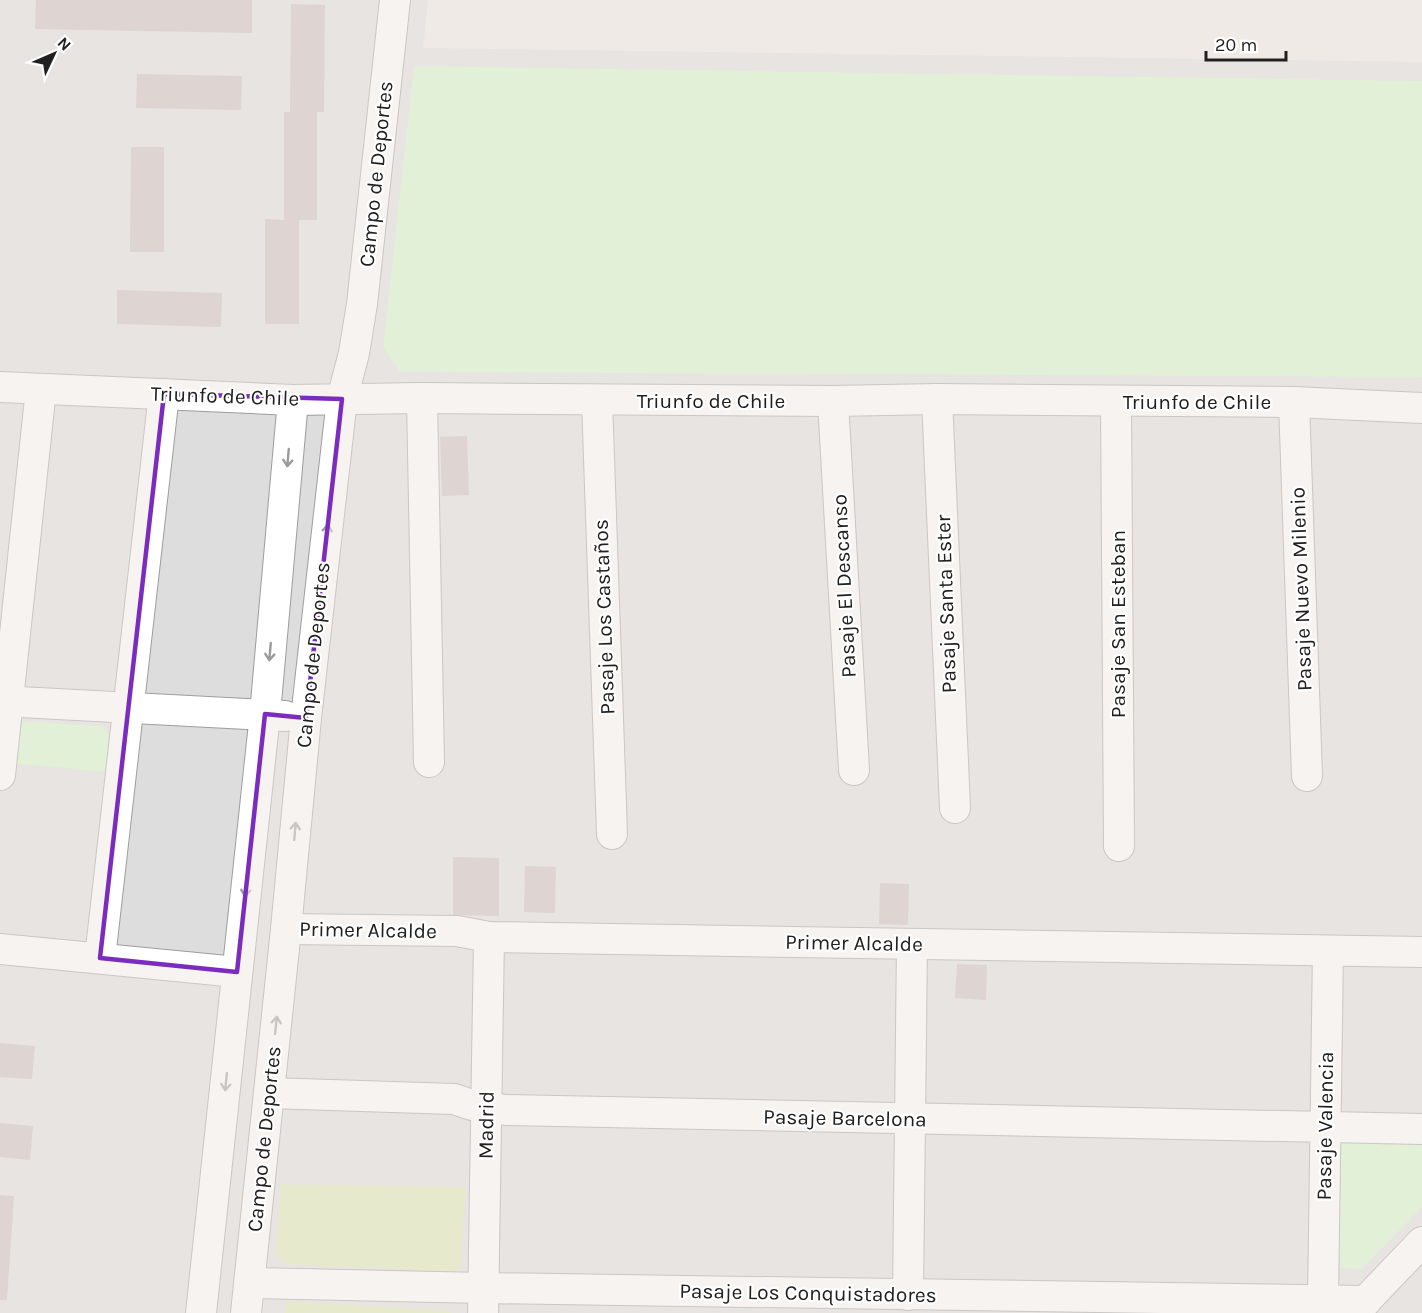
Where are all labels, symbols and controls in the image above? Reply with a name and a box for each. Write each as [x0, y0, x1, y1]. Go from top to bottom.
north arrow [24, 24, 84, 84]
scale bar [1206, 24, 1286, 62]
text: N [54, 33, 75, 55]
text: 20 m [1215, 34, 1257, 56]
street label: Campo de Deportes [354, 80, 398, 268]
street label: Triunfo de Chile [150, 381, 300, 411]
street label: Triunfo de Chile [637, 389, 785, 413]
street label: Triunfo de Chile [1123, 390, 1271, 414]
one-way arrow [282, 447, 293, 467]
street label: Pasaje Nuevo Milenio [1285, 487, 1317, 691]
street label: Pasaje El Descanso [827, 493, 861, 679]
street label: Pasaje Santa Ester [931, 514, 961, 694]
street label: Pasaje Los Castaños [589, 519, 619, 715]
one-way arrow [321, 523, 332, 543]
street label: Pasaje San Esteban [1106, 530, 1130, 718]
street label: Campo de Deportes [291, 561, 335, 749]
one-way arrow [265, 642, 276, 661]
one-way arrow [290, 822, 301, 841]
one-way arrow [241, 877, 252, 897]
street label: Primer Alcalde [299, 917, 437, 943]
street label: Primer Alcalde [785, 930, 923, 956]
one-way arrow [271, 1016, 282, 1035]
street label: Campo de Deportes [242, 1045, 286, 1233]
street label: Pasaje Valencia [1312, 1051, 1338, 1201]
one-way arrow [220, 1071, 231, 1091]
street label: Madrid [473, 1091, 499, 1159]
street label: Pasaje Barcelona [763, 1105, 927, 1131]
street label: Pasaje Los Conquistadores [679, 1279, 937, 1307]

